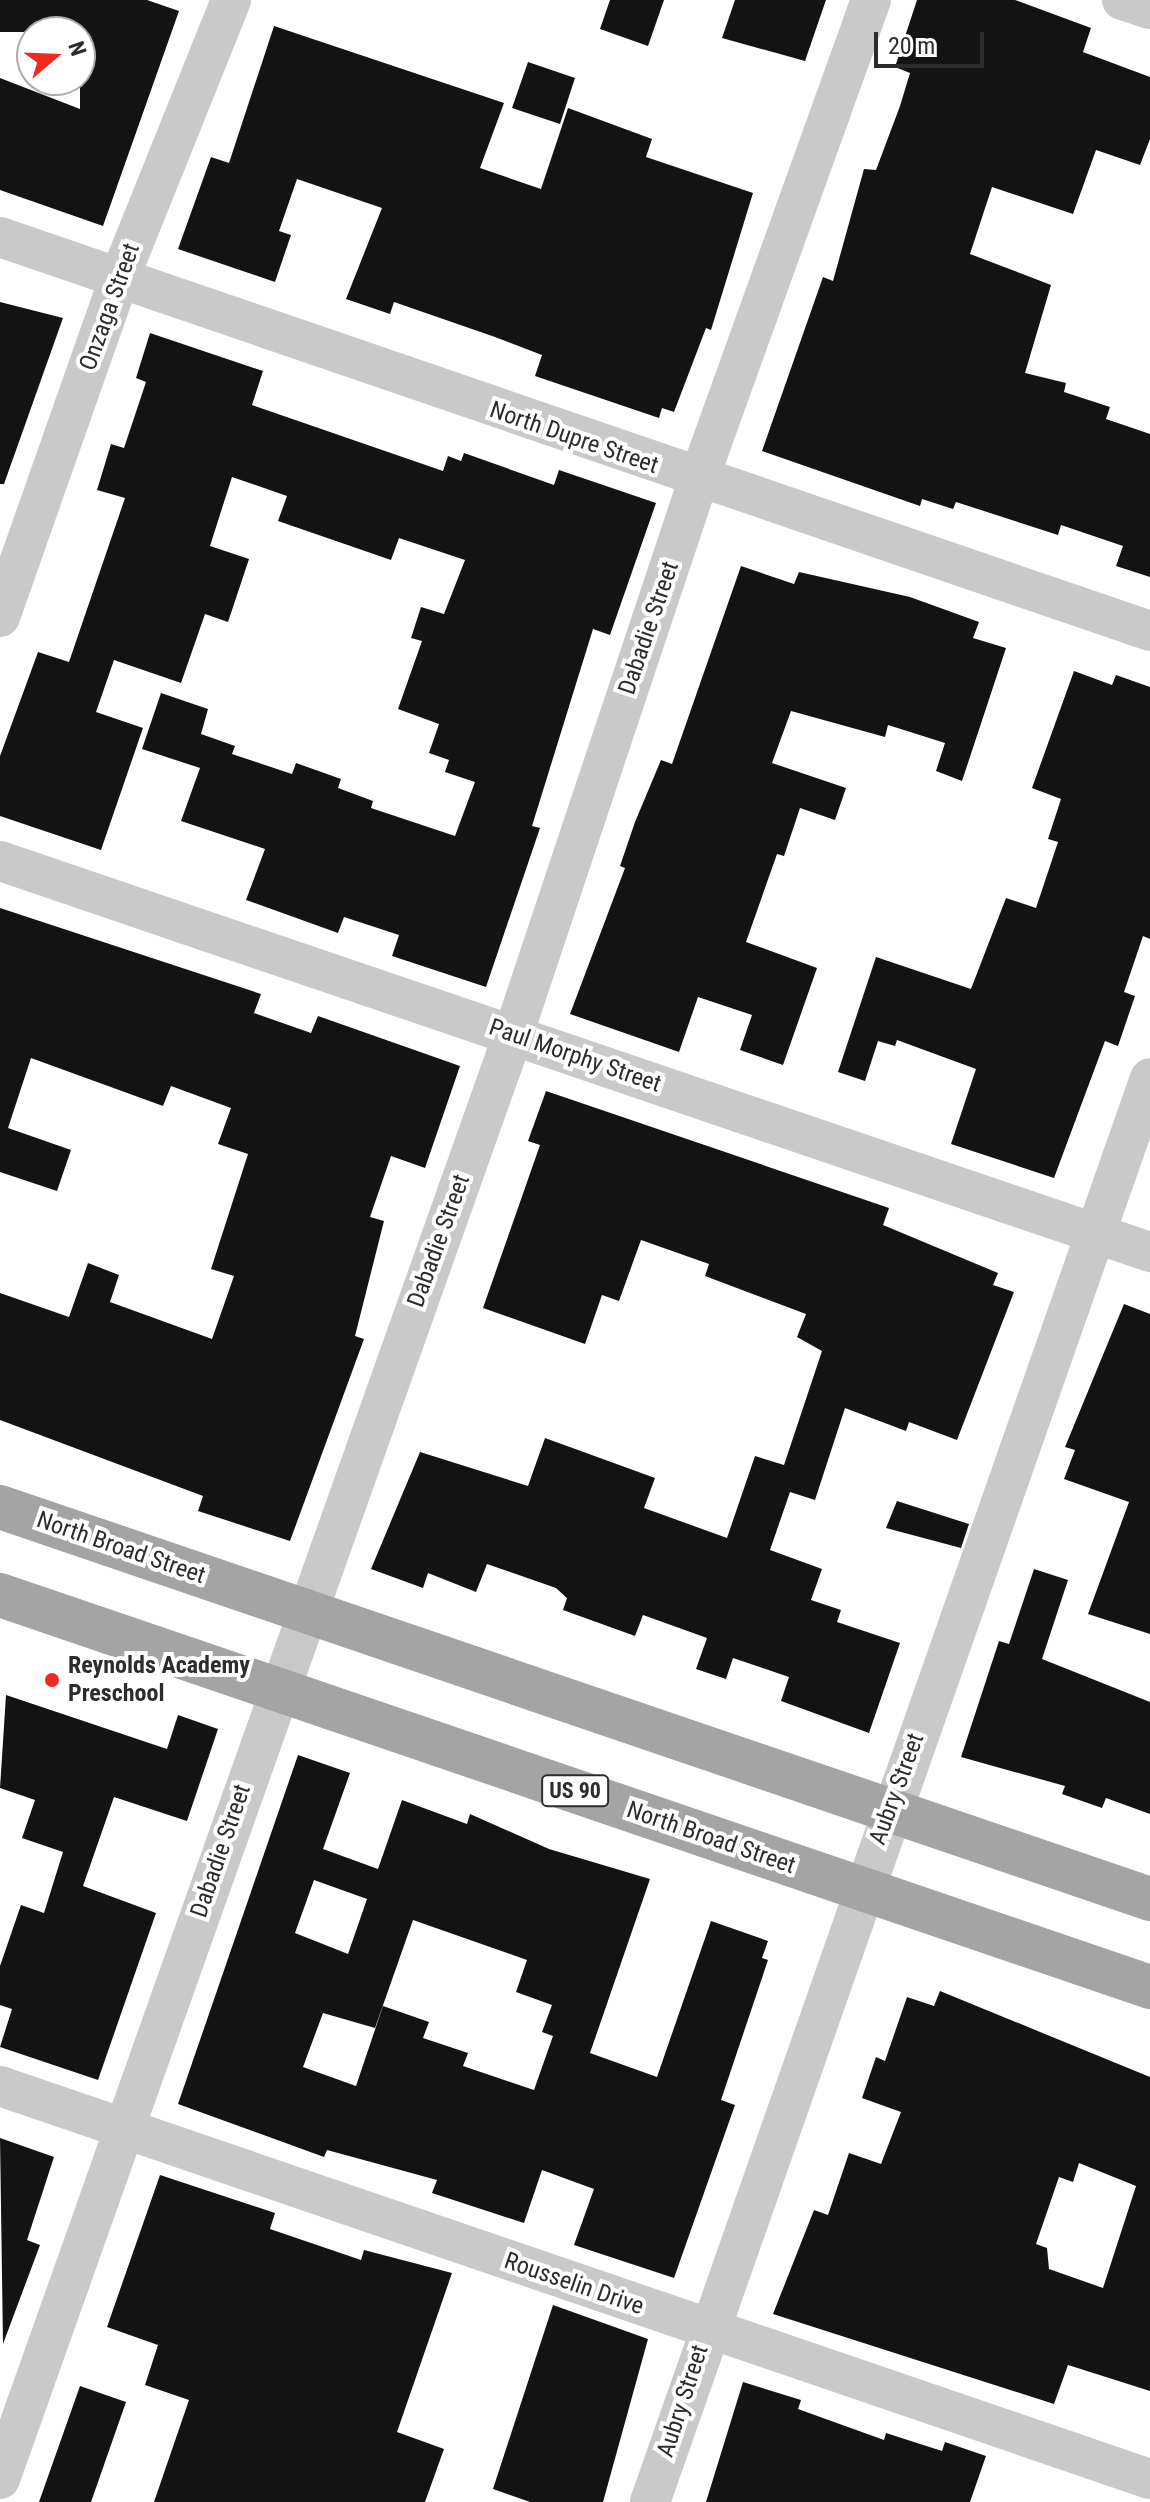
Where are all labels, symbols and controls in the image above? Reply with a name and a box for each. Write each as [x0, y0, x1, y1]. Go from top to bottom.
north arrow [16, 16, 96, 96]
scale bar [878, 16, 988, 66]
text: 20 m [888, 32, 935, 60]
text: N [63, 38, 91, 59]
street label: Onzaga Street [74, 240, 146, 374]
street label: North Dupre Street [486, 396, 662, 480]
street label: Dabadie Street [613, 558, 685, 698]
street label: Paul Morphy Street [485, 1013, 665, 1099]
street label: Dabadie Street [402, 1171, 476, 1311]
street label: North Broad Street [33, 1506, 209, 1590]
place label: Reynolds Academy Preschool [68, 1652, 250, 1708]
marker: Reynolds Academy Preschool [43, 1671, 61, 1689]
street label: Aubry Street [864, 1729, 930, 1849]
road number: US 90 [541, 1773, 609, 1809]
street label: Dabadie Street [185, 1781, 257, 1921]
street label: North Broad Street [623, 1796, 799, 1880]
street label: Rousselin Drive [500, 2247, 648, 2321]
street label: Aubry Street [651, 2341, 715, 2461]

